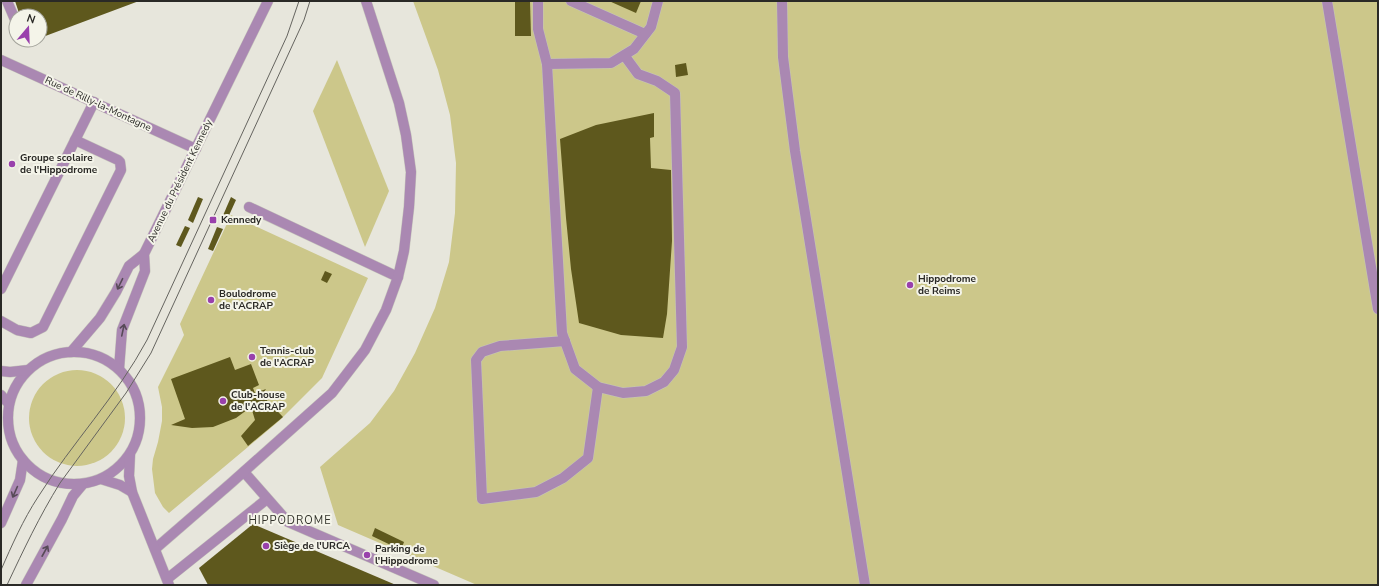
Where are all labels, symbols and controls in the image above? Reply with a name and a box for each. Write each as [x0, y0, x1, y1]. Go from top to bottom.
north arrow [8, 8, 48, 48]
text: N [25, 11, 37, 27]
street label: Rue de Rilly-la-Montagne [43, 73, 153, 135]
street label: Avenue du Président Kennedy [144, 117, 216, 245]
place label: Groupe scolaire de l'Hippodrome [20, 151, 98, 177]
marker: Groupe scolaire de l'Hippodrome [7, 159, 17, 169]
place label: Kennedy [221, 213, 262, 227]
marker: Kennedy [208, 215, 218, 225]
place label: Hippodrome de Reims [918, 272, 976, 298]
one-way arrow [116, 278, 124, 290]
marker: Hippodrome de Reims [905, 280, 915, 290]
place label: Boulodrome de l'ACRAP [219, 287, 277, 313]
marker: Boulodrome de l'ACRAP [206, 295, 216, 305]
one-way arrow [119, 324, 127, 337]
place label: Tennis-club de l'ACRAP [260, 344, 315, 370]
marker: Tennis-club de l'ACRAP [247, 352, 257, 362]
place label: Club-house de l'ACRAP [231, 388, 286, 414]
marker: Club-house de l'ACRAP [218, 396, 228, 406]
one-way arrow [11, 486, 18, 498]
district label: HIPPODROME [248, 513, 332, 528]
place label: Siège de l'URCA [274, 539, 351, 553]
marker: Siège de l'URCA [261, 541, 271, 551]
place label: Parking de l'Hippodrome [375, 542, 439, 568]
one-way arrow [41, 545, 49, 557]
marker: Parking de l'Hippodrome [362, 550, 372, 560]

